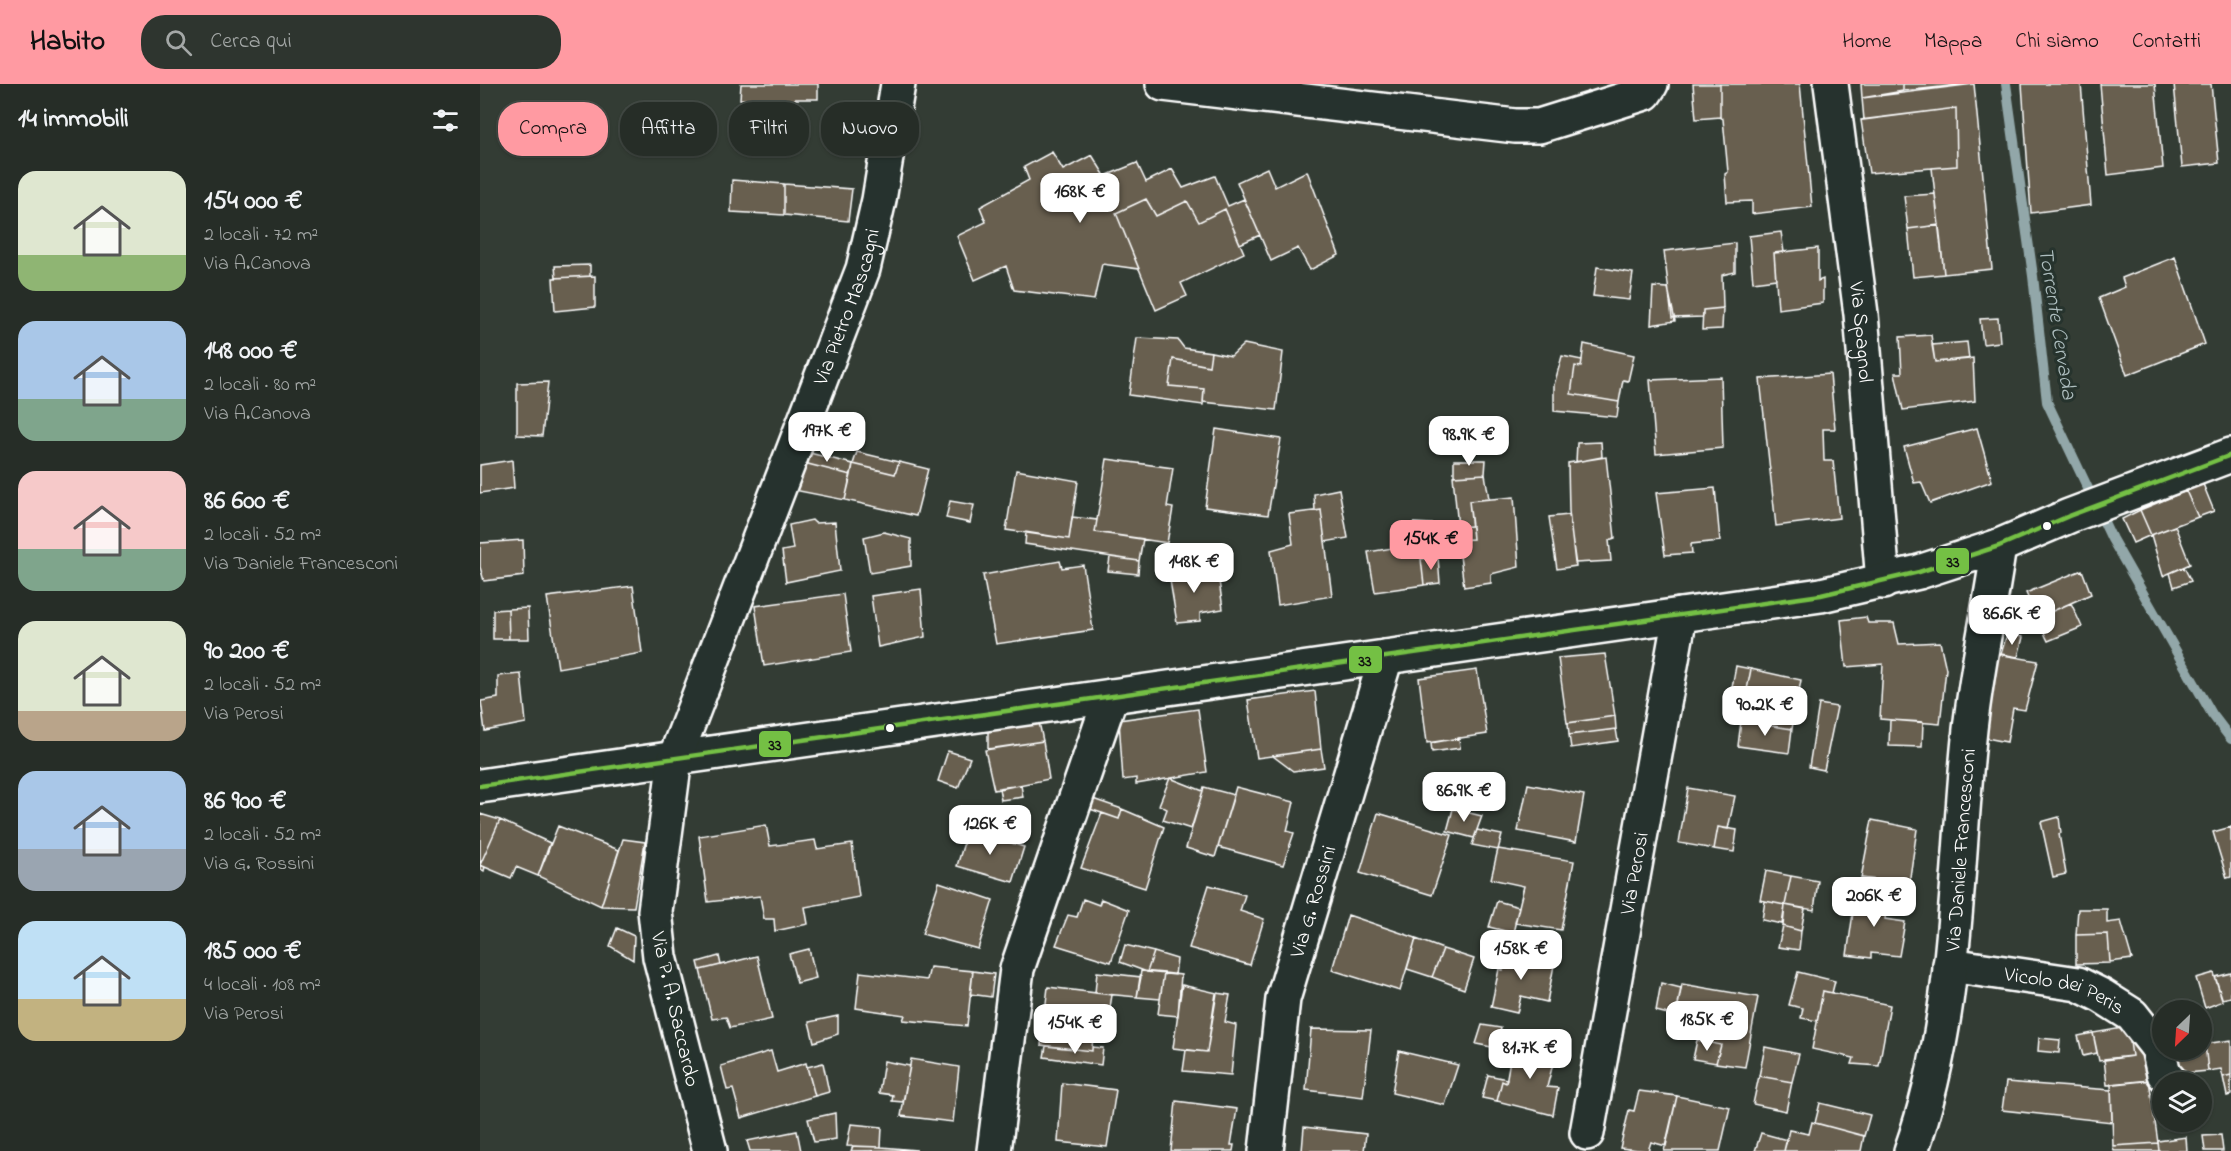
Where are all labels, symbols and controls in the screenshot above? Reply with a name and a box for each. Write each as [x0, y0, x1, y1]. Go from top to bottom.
search box [141, 15, 561, 69]
text: Habito [30, 22, 105, 63]
icon: search [162, 26, 195, 59]
text: Cerca qui [210, 26, 292, 58]
text: Home [1842, 27, 1891, 57]
text: Mappa [1924, 27, 1982, 57]
text: Chi siamo [2015, 27, 2099, 57]
text: Contatti [2132, 27, 2201, 57]
text: 14 immobili [18, 101, 129, 139]
chip: Compra [498, 102, 608, 156]
chip: Affitta [620, 102, 717, 156]
chip: Filtri [729, 102, 809, 156]
chip: Nuovo [821, 102, 919, 156]
icon: filters [429, 104, 462, 137]
pin: 168K € [1031, 173, 1129, 224]
text: 168K € [1054, 178, 1106, 207]
text: 154 000 € [204, 183, 303, 221]
icon: home [66, 195, 138, 267]
text: 2 locali · 72 m² [204, 221, 318, 250]
street label: Via Pietro Mascagni [806, 226, 889, 391]
water label: Torrente Cervada [2028, 245, 2084, 403]
text: Via A.Canova [204, 250, 311, 279]
street label: Via Spagnol [1840, 279, 1880, 384]
text: 148 000 € [204, 333, 298, 371]
icon: home [66, 345, 138, 417]
text: 2 locali · 80 m² [204, 371, 316, 400]
text: Via A.Canova [204, 400, 311, 429]
pin: 197K € [778, 412, 876, 463]
pin: 98.9K € [1414, 416, 1524, 467]
text: 197K € [802, 417, 852, 446]
text: 98.9K € [1443, 421, 1495, 450]
text: 86 600 € [204, 483, 290, 521]
icon: home [66, 495, 138, 567]
pin: 154K € [1382, 520, 1480, 571]
unlabelled marker [2041, 520, 2053, 532]
text: 2 locali · 52 m² [204, 521, 321, 550]
text: 154K € [1404, 525, 1458, 554]
pin: 148K € [1145, 543, 1243, 594]
line badge: 33 [1935, 547, 1970, 575]
text: 148K € [1169, 548, 1219, 577]
text: Via Daniele Francesconi [204, 550, 398, 579]
text: 33 [1945, 551, 1960, 575]
pin: 86.6K € [1957, 595, 2067, 646]
text: 86.6K € [1983, 600, 2041, 629]
text: 90 200 € [204, 633, 290, 671]
icon: home [66, 645, 138, 717]
line badge: 33 [1348, 645, 1383, 674]
text: 33 [1357, 650, 1372, 674]
text: 2 locali · 52 m² [204, 671, 321, 700]
pin: 90.2K € [1710, 686, 1820, 737]
text: 90.2K € [1736, 691, 1794, 720]
text: Via Perosi [204, 700, 284, 729]
unlabelled marker [884, 722, 896, 734]
line badge: 33 [758, 730, 792, 758]
text: 33 [767, 734, 782, 758]
street label: Via Daniele Francesconi [1939, 747, 1985, 954]
pin: 86.9K € [1409, 772, 1519, 823]
text: 86.9K € [1436, 777, 1492, 806]
text: 86 900 € [204, 783, 287, 821]
icon: home [66, 795, 138, 867]
pin: 126K € [941, 805, 1039, 856]
text: 126K € [963, 810, 1017, 839]
text: 2 locali · 52 m² [204, 821, 321, 850]
street label: Via Perosi [1613, 830, 1658, 918]
street label: Via G. Rossini [1283, 842, 1345, 963]
text: Via G. Rossini [204, 850, 314, 879]
pin: 206K € [1825, 877, 1923, 928]
text: 206K € [1846, 882, 1902, 911]
street label: Via P. A. Saccardo [641, 928, 706, 1090]
pin: 158K € [1472, 930, 1570, 981]
text: 185 000 € [204, 933, 302, 971]
text: 158K € [1494, 935, 1548, 964]
icon: home [66, 945, 138, 1017]
street label: Vicolo dei Peris [2001, 960, 2130, 1024]
text: 4 locali · 108 m² [204, 971, 321, 1000]
text: Via Perosi [204, 1000, 284, 1029]
north arrow [2152, 1000, 2212, 1060]
map controls [2152, 1000, 2212, 1132]
pin: 185K € [1658, 1001, 1756, 1052]
pin: 154K € [1026, 1004, 1124, 1055]
text: 185K € [1680, 1006, 1734, 1035]
text: 154K € [1048, 1009, 1102, 1038]
pin: 81.7K € [1475, 1029, 1585, 1080]
text: 81.7K € [1503, 1034, 1557, 1063]
button: layers [2152, 1072, 2212, 1132]

